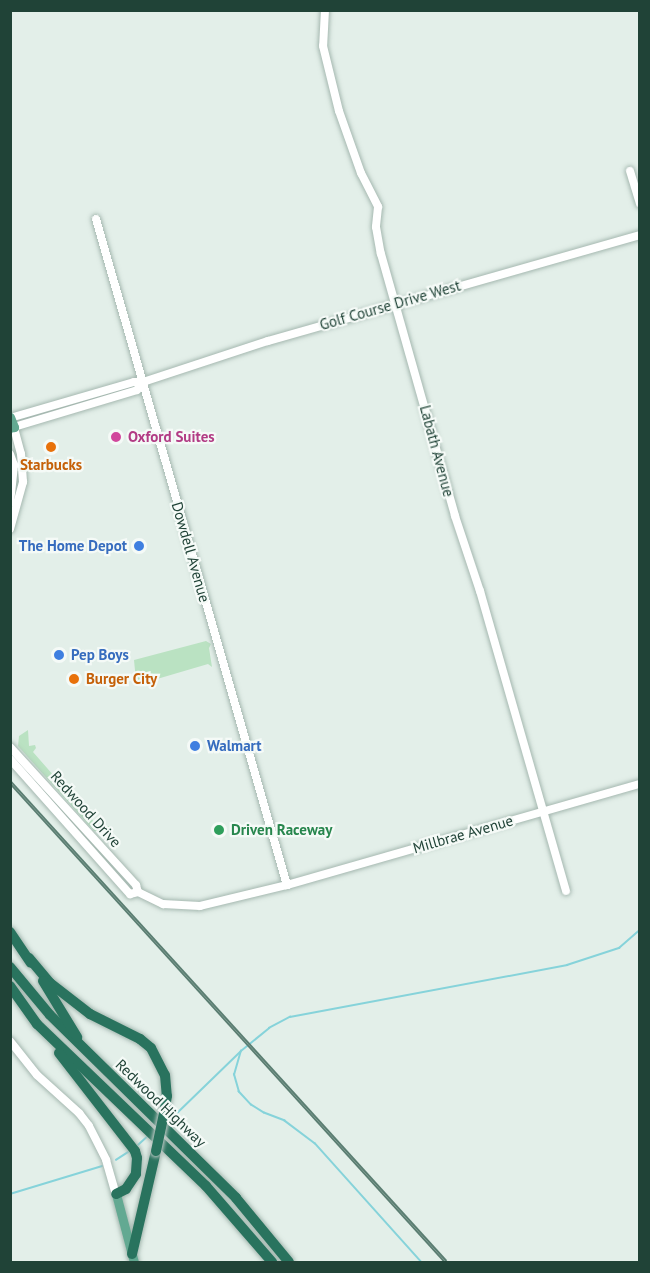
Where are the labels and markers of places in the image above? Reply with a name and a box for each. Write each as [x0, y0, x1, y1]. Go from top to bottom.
place label: Oxford Suites [128, 428, 215, 446]
marker: Oxford Suites [109, 430, 123, 444]
marker: Starbucks [44, 440, 58, 454]
place label: Starbucks [20, 456, 82, 474]
place label: The Home Depot [19, 537, 127, 555]
marker: The Home Depot [132, 539, 146, 553]
place label: Pep Boys [71, 646, 129, 664]
marker: Pep Boys [52, 648, 66, 662]
place label: Burger City [86, 670, 157, 688]
marker: Burger City [67, 672, 81, 686]
place label: Walmart [207, 737, 262, 755]
marker: Walmart [188, 739, 202, 753]
place label: Driven Raceway [231, 821, 332, 839]
marker: Driven Raceway [212, 823, 226, 837]

